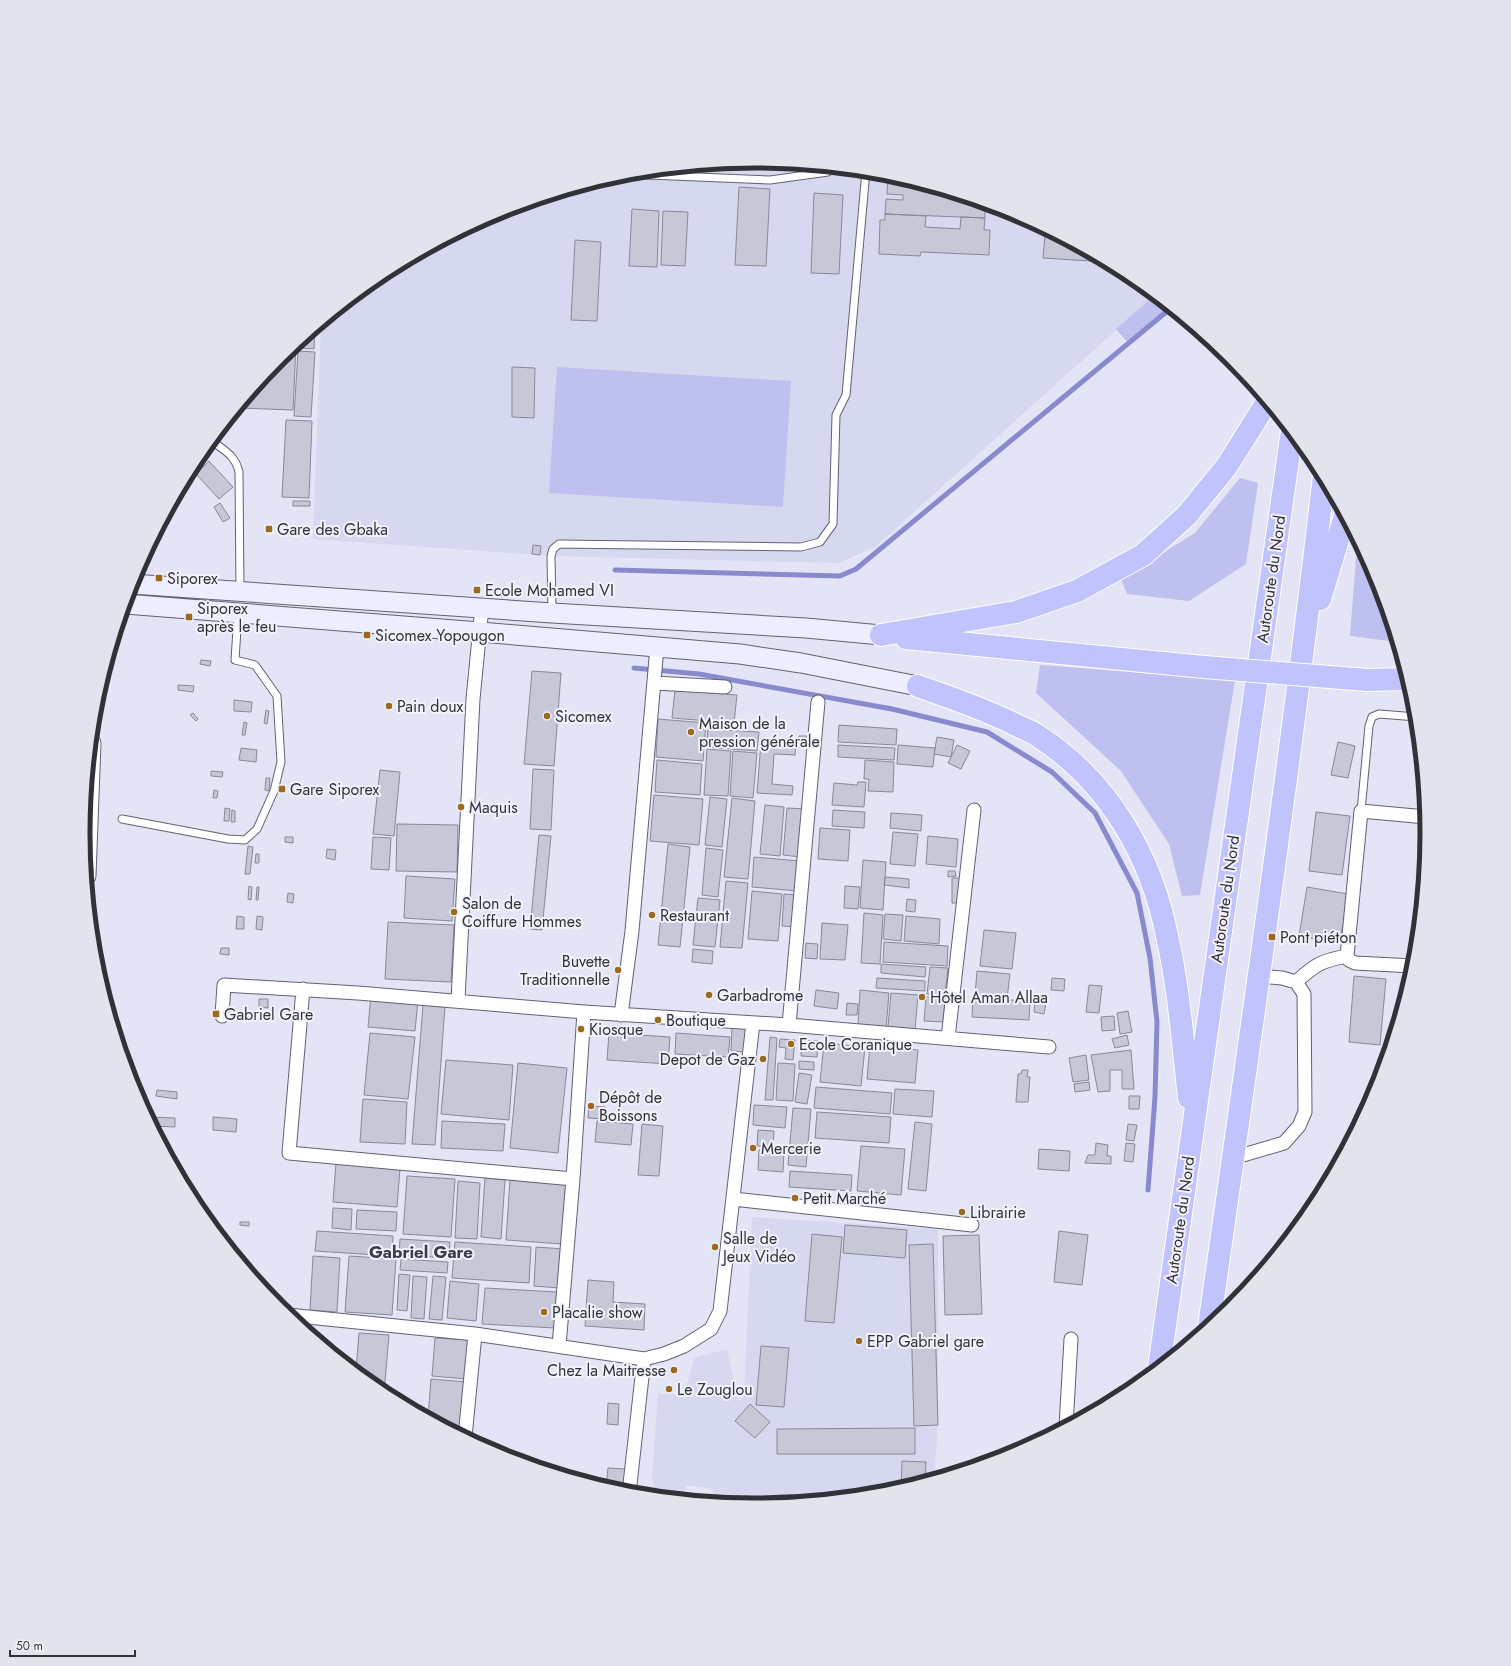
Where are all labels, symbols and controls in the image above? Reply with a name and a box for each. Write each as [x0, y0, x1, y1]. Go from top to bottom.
street label: Autoroute du Nord [1251, 514, 1291, 644]
place label: Gare des Gbaka [277, 518, 388, 541]
marker: Gare des Gbaka [264, 524, 274, 534]
place label: Siporex [167, 567, 218, 590]
marker: Siporex [154, 573, 164, 583]
place label: Ecole Mohamed VI [485, 579, 614, 602]
marker: Ecole Mohamed VI [472, 585, 482, 595]
place label: Siporex après le feu [197, 597, 277, 638]
marker: Siporex après le feu [184, 612, 194, 622]
place label: Sicomex Yopougon [375, 624, 505, 647]
marker: Sicomex Yopougon [362, 630, 372, 640]
place label: Pain doux [397, 695, 464, 718]
marker: Pain doux [384, 701, 394, 711]
place label: Sicomex [555, 705, 612, 728]
marker: Sicomex [542, 711, 552, 721]
place label: Maison de la pression générale [699, 712, 820, 753]
marker: Maison de la pression générale [686, 727, 696, 737]
place label: Gare Siporex [290, 778, 379, 801]
marker: Gare Siporex [277, 784, 287, 794]
place label: Maquis [469, 796, 518, 819]
marker: Maquis [456, 802, 466, 812]
street label: Autoroute du Nord [1205, 834, 1245, 964]
place label: Salon de Coiffure Hommes [462, 892, 582, 933]
place label: Restaurant [660, 904, 729, 927]
marker: Salon de Coiffure Hommes [449, 907, 459, 917]
marker: Restaurant [647, 910, 657, 920]
place label: Pont piéton [1280, 926, 1357, 949]
marker: Pont piéton [1267, 932, 1277, 942]
place label: Buvette Traditionnelle [520, 950, 610, 991]
marker: Buvette Traditionnelle [613, 965, 623, 975]
place label: Garbadrome [717, 984, 803, 1007]
place label: Hôtel Aman Allaa [930, 986, 1048, 1009]
marker: Garbadrome [704, 990, 714, 1000]
marker: Hôtel Aman Allaa [917, 992, 927, 1002]
place label: Gabriel Gare [224, 1003, 313, 1026]
marker: Gabriel Gare [211, 1009, 221, 1019]
place label: Boutique [666, 1009, 726, 1032]
marker: Boutique [653, 1015, 663, 1025]
place label: Kiosque [589, 1018, 643, 1041]
marker: Kiosque [576, 1024, 586, 1034]
place label: Ecole Coranique [799, 1033, 912, 1056]
marker: Ecole Coranique [786, 1039, 796, 1049]
place label: Depot de Gaz [660, 1048, 756, 1071]
marker: Depot de Gaz [758, 1054, 768, 1064]
place label: Dépôt de Boissons [599, 1086, 662, 1127]
marker: Dépôt de Boissons [586, 1101, 596, 1111]
place label: Mercerie [761, 1137, 821, 1160]
marker: Mercerie [748, 1143, 758, 1153]
street label: Autoroute du Nord [1160, 1155, 1200, 1285]
place label: Petit Marché [803, 1187, 886, 1210]
marker: Petit Marché [790, 1193, 800, 1203]
place label: Librairie [970, 1201, 1026, 1224]
marker: Librairie [957, 1207, 967, 1217]
place label: Salle de Jeux Vidéo [721, 1227, 796, 1268]
district label: Gabriel Gare [369, 1240, 473, 1264]
marker: Salle de Jeux Vidéo [710, 1242, 720, 1252]
place label: Placalie show [552, 1301, 643, 1324]
marker: Placalie show [539, 1307, 549, 1317]
place label: EPP Gabriel gare [867, 1330, 984, 1353]
marker: EPP Gabriel gare [854, 1336, 864, 1346]
place label: Chez la Maitresse [547, 1359, 666, 1382]
marker: Chez la Maitresse [669, 1365, 679, 1375]
place label: Le Zouglou [677, 1378, 753, 1401]
marker: Le Zouglou [664, 1384, 674, 1394]
scale bar [10, 1632, 135, 1658]
text: 50 m [16, 1637, 43, 1655]

